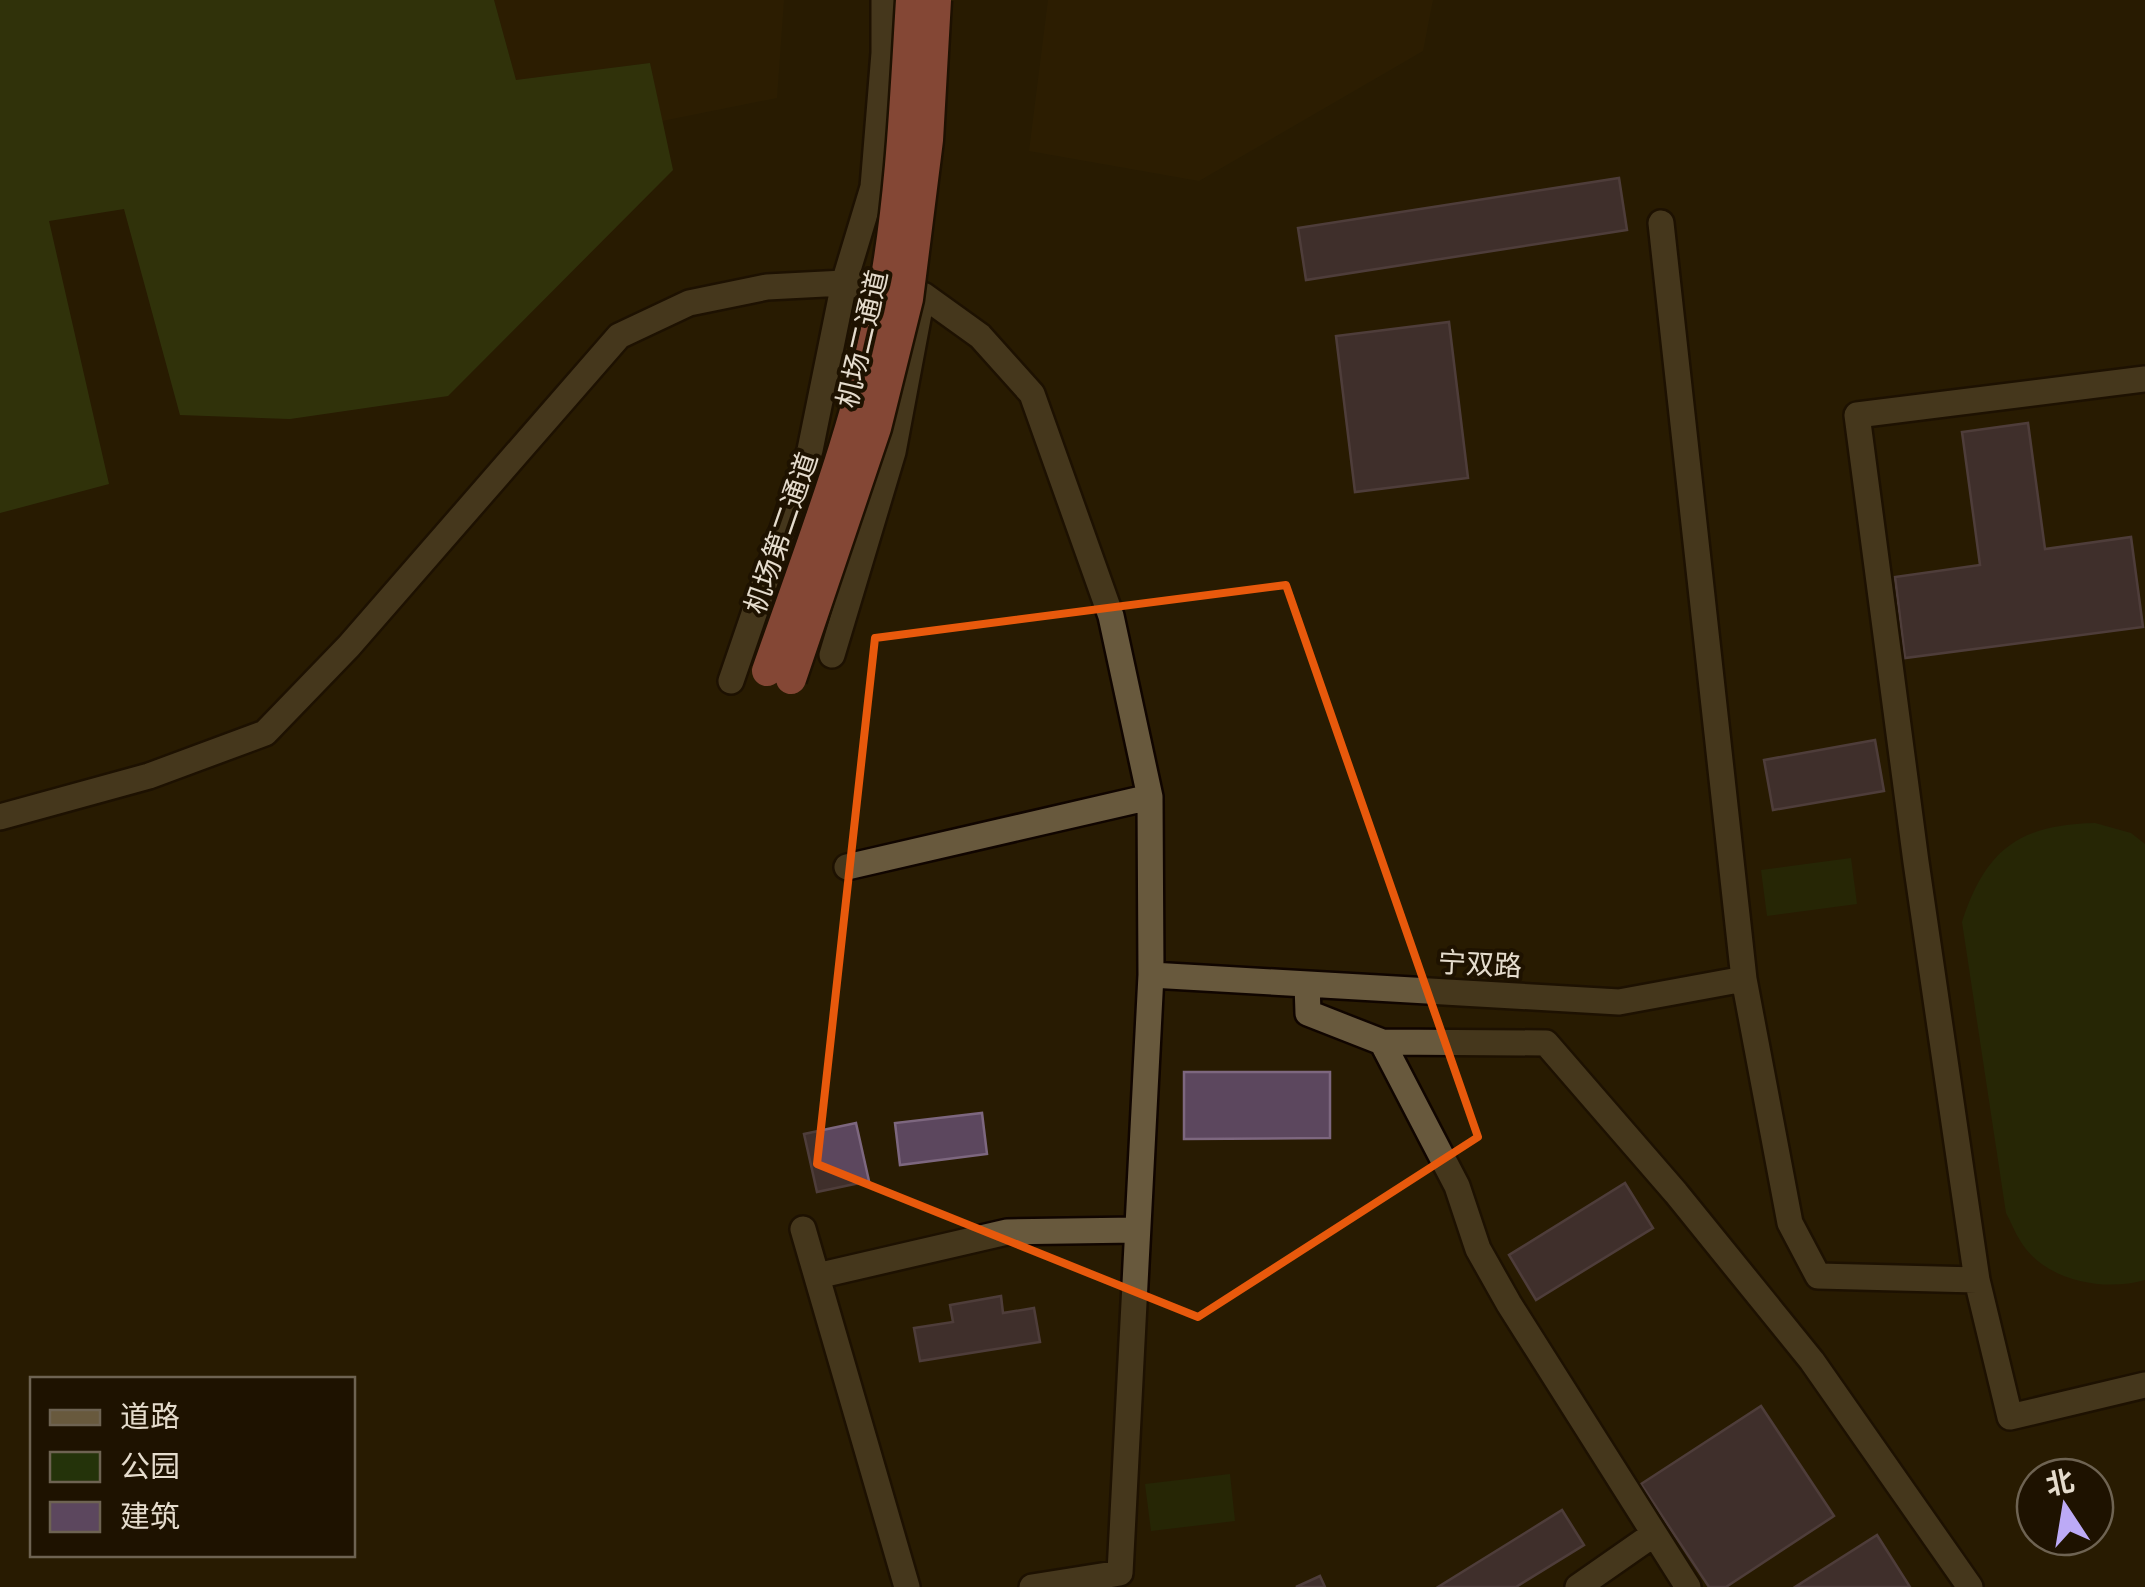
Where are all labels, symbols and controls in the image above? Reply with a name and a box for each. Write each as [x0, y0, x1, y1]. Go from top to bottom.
street label: 机场二通道 [831, 267, 894, 411]
street label: 机场第二通道 [739, 448, 824, 618]
street label: 宁双路 [1437, 946, 1523, 983]
legend [30, 1377, 355, 1557]
text: 道路 [120, 1399, 180, 1434]
text: 公园 [120, 1449, 180, 1484]
north arrow [2015, 1457, 2115, 1557]
text: 北 [2043, 1464, 2077, 1502]
text: 建筑 [120, 1499, 180, 1534]

